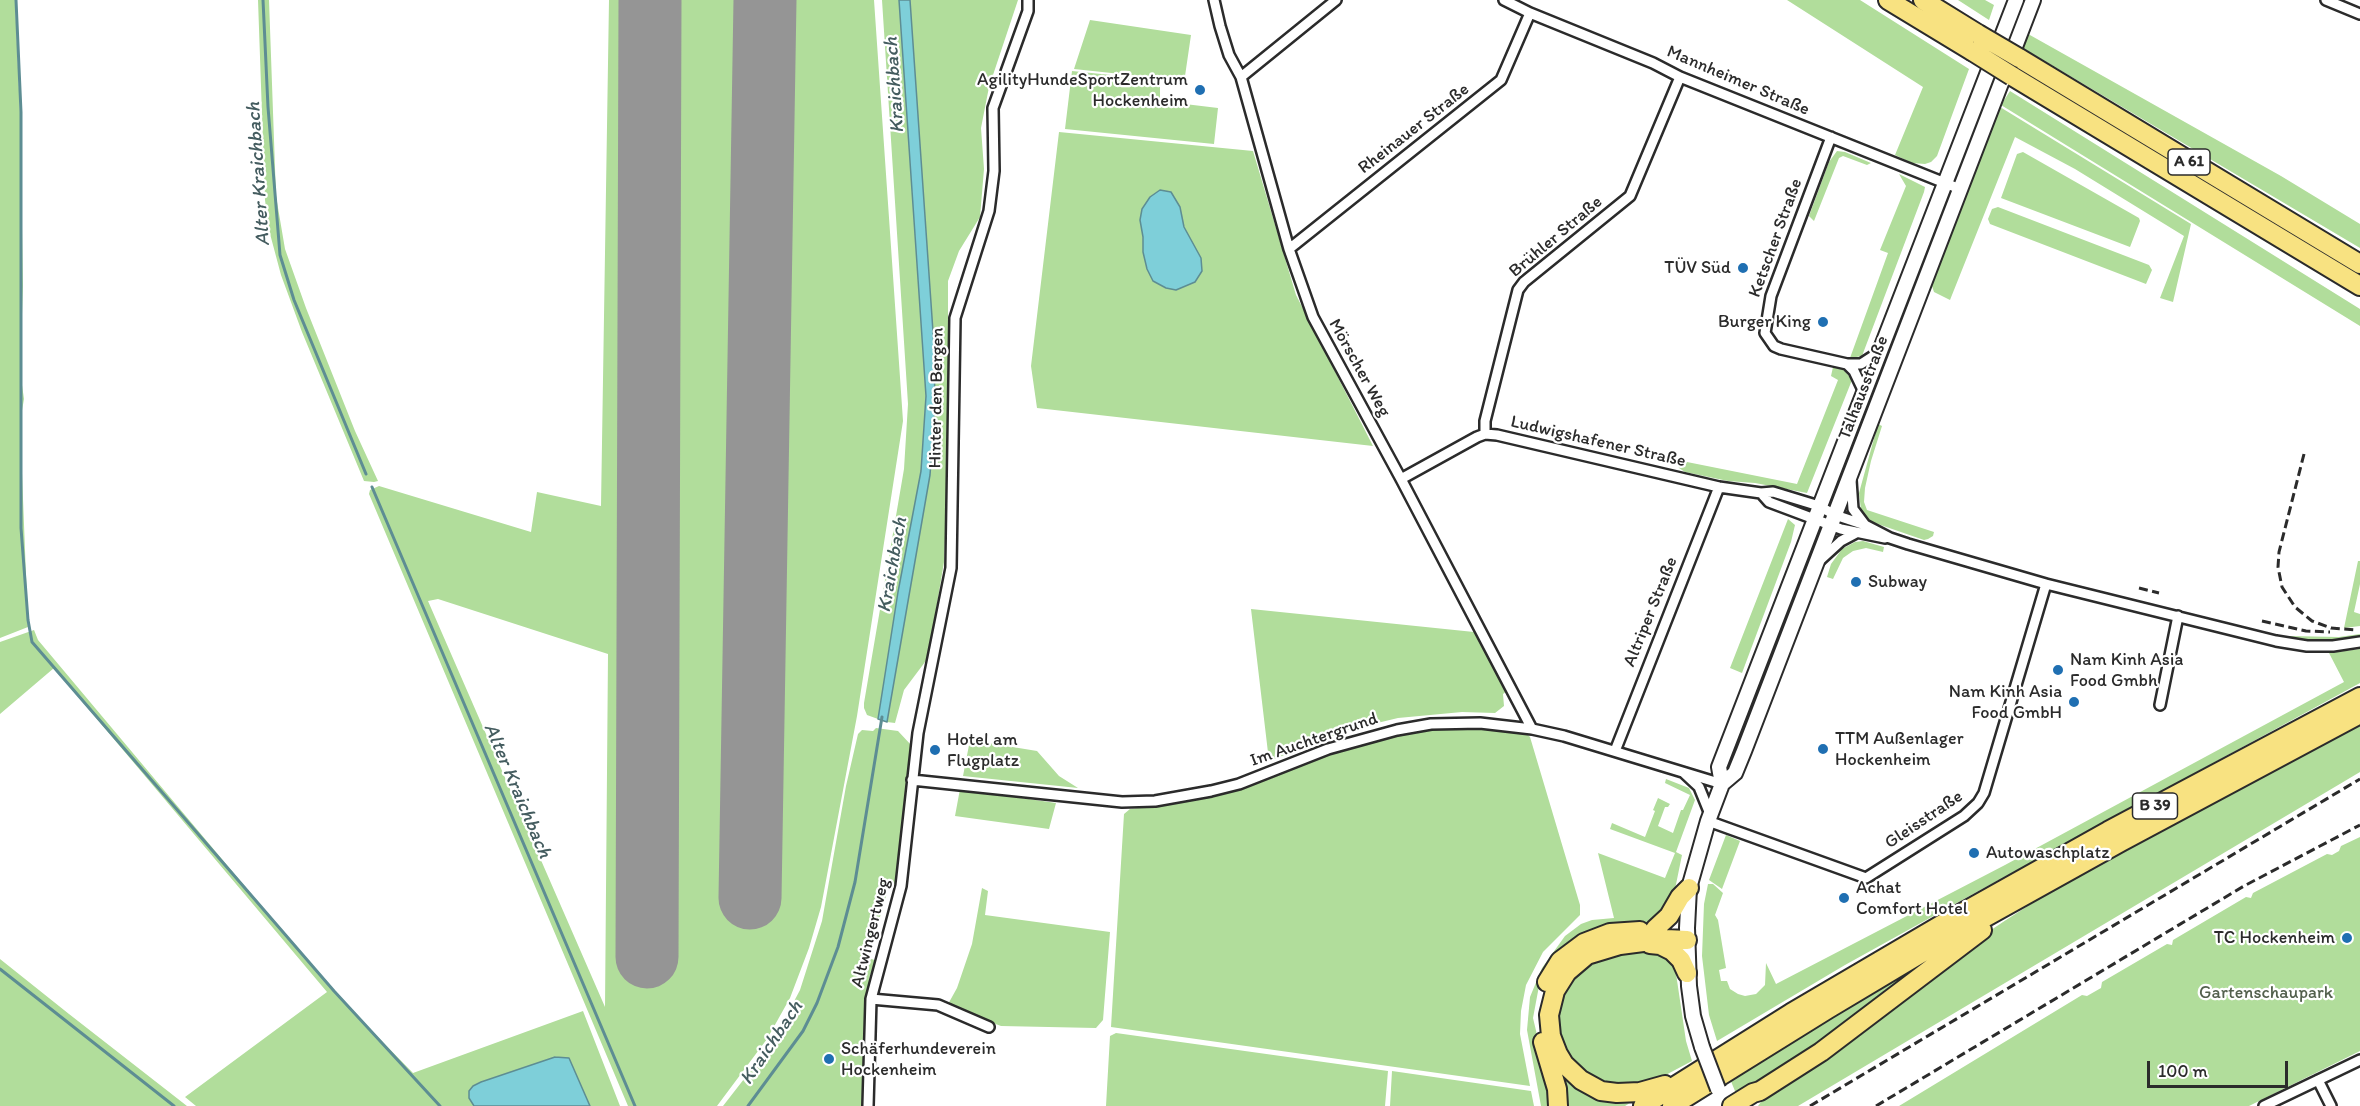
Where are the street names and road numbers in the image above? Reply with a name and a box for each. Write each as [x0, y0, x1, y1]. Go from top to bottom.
street label: Mannheimer Straße [1663, 41, 1813, 121]
street label: Rheinauer Straße [1354, 79, 1474, 179]
road number: A 61 [2168, 149, 2210, 175]
street label: Ketscher Straße [1744, 176, 1808, 300]
street label: Brühler Straße [1505, 192, 1607, 282]
street label: Mörscher Weg [1323, 315, 1395, 421]
street label: Hinter den Bergen [925, 327, 949, 469]
street label: Talhausstraße [1834, 333, 1894, 443]
street label: Ludwigshafener Straße [1508, 411, 1688, 473]
street label: Altriper Straße [1619, 554, 1683, 670]
street label: Im Auchtergrund [1247, 708, 1381, 772]
street label: Gleisstraße [1881, 786, 1967, 854]
road number: B 39 [2132, 793, 2178, 819]
street label: Altwingertweg [847, 876, 895, 990]

